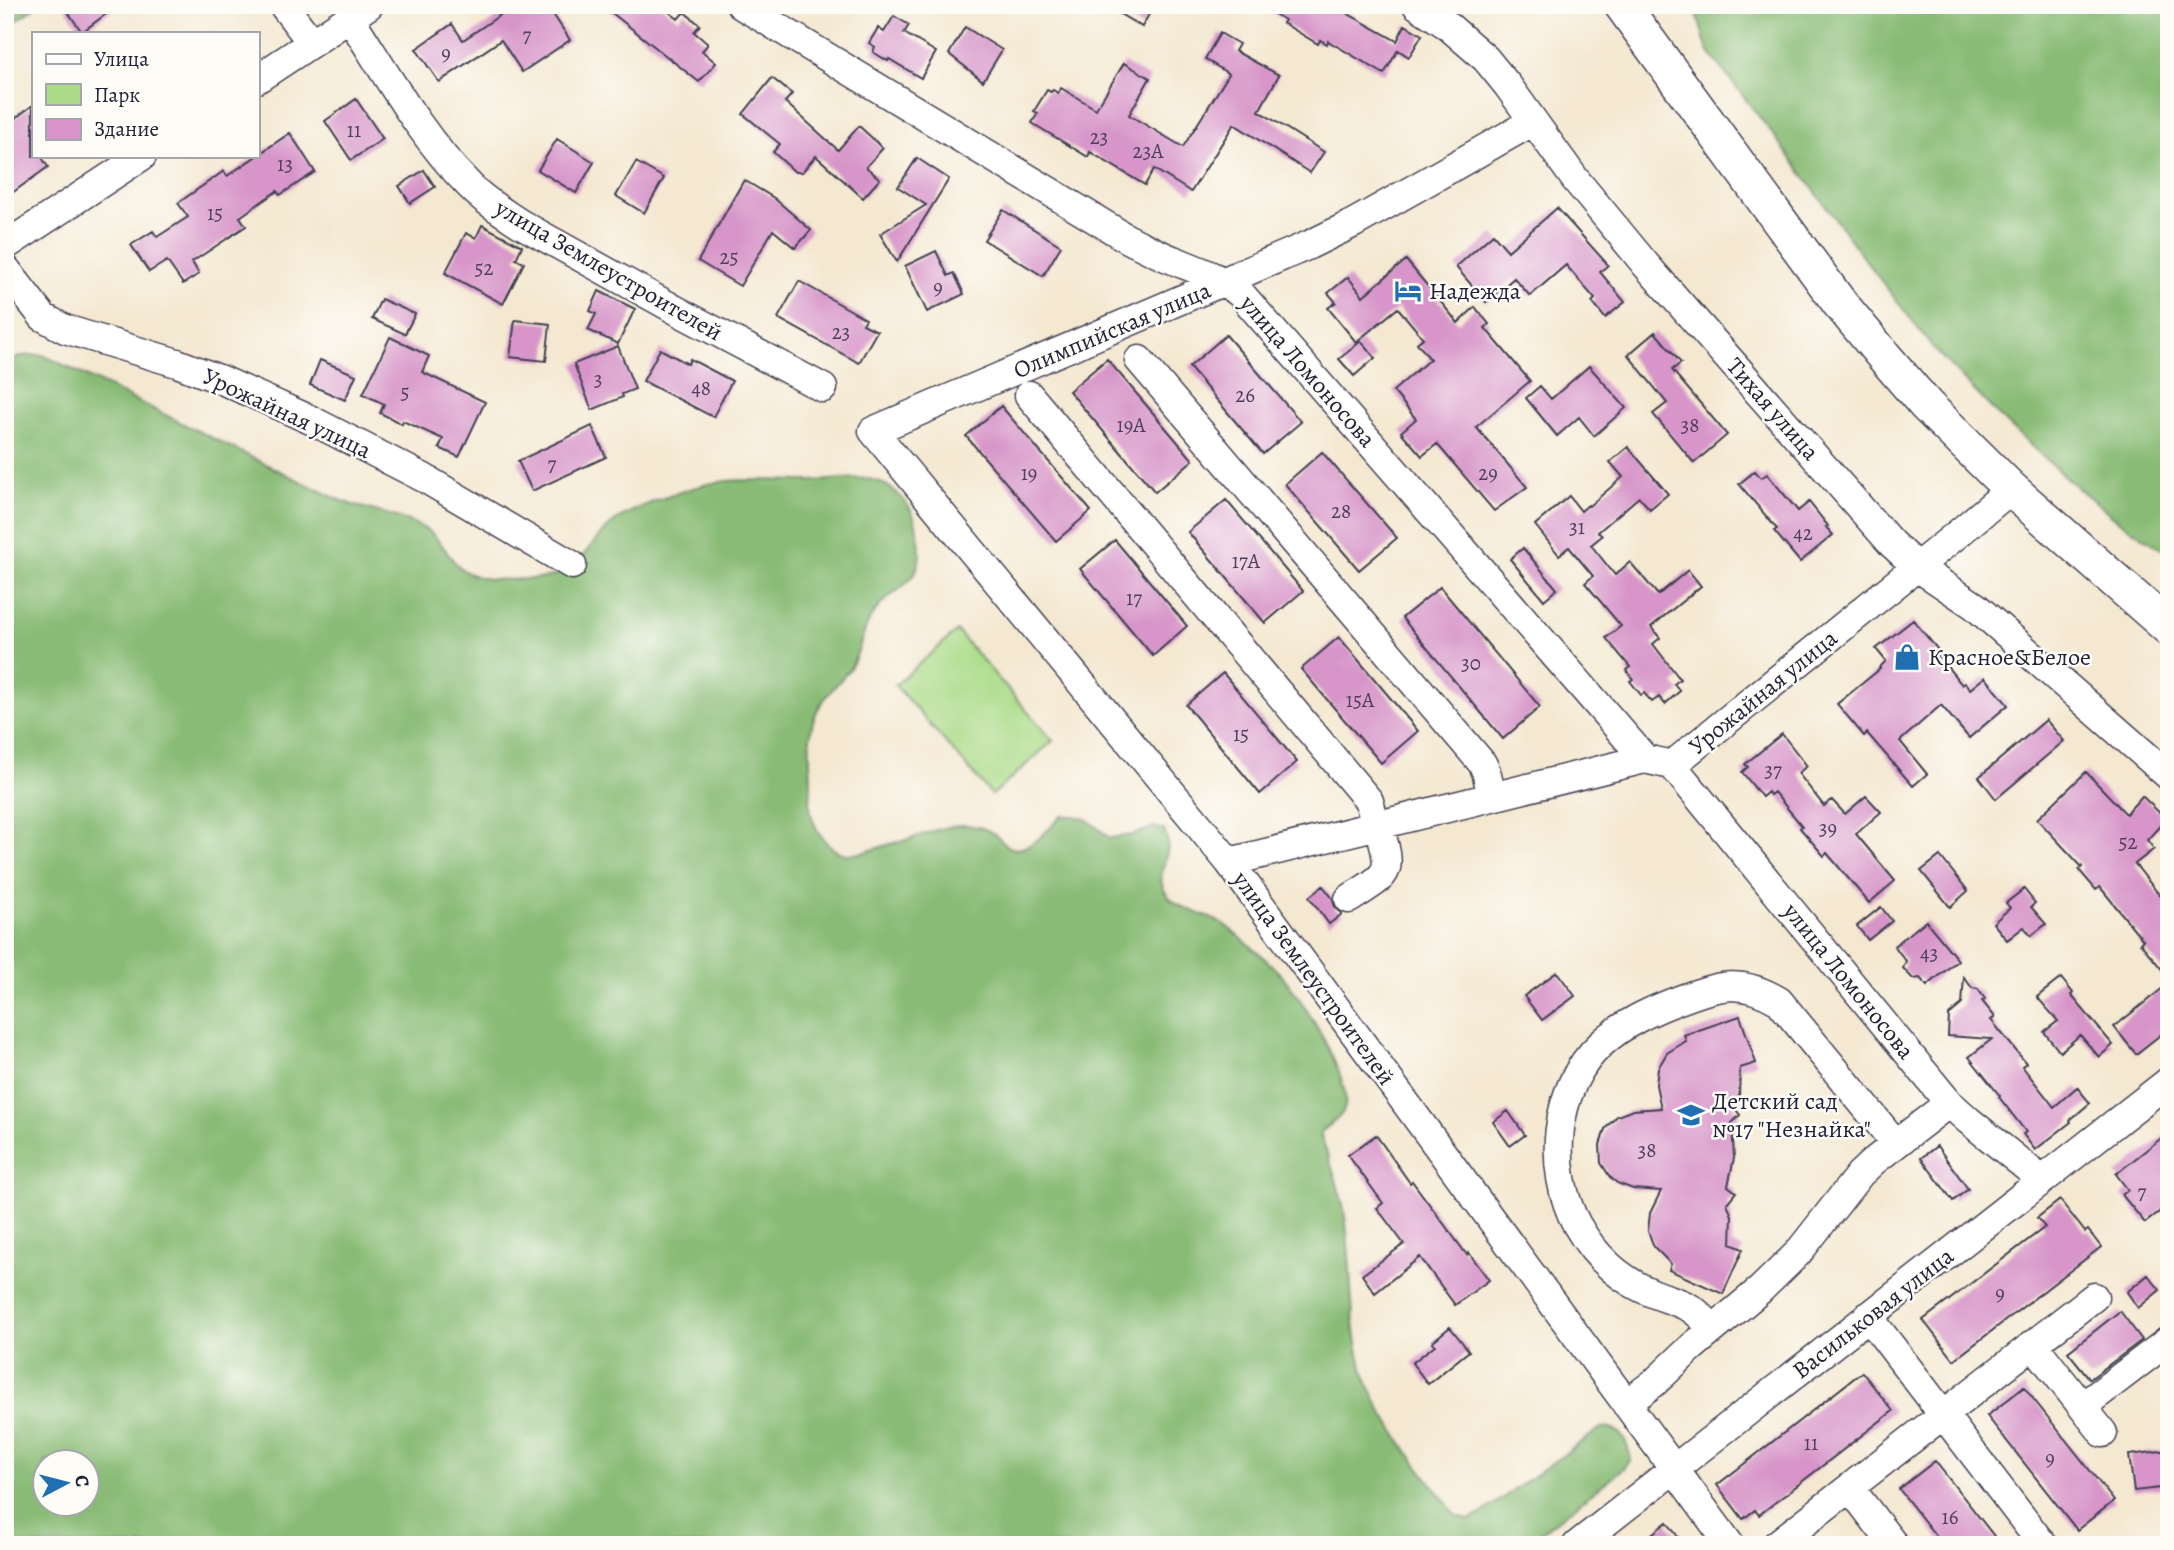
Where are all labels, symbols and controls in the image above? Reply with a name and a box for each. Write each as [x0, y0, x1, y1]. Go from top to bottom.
house number: 7 [523, 21, 532, 49]
legend [32, 32, 259, 158]
house number: 9 [441, 39, 451, 67]
text: Улица [94, 45, 149, 73]
text: Парк [94, 81, 140, 109]
text: Здание [94, 115, 159, 143]
house number: 11 [347, 116, 361, 144]
house number: 23 [1090, 123, 1108, 151]
house number: 23А [1133, 137, 1164, 165]
house number: 13 [277, 150, 293, 178]
street label: улица Землеустроителей [489, 191, 728, 348]
house number: 15 [207, 199, 223, 227]
house number: 25 [719, 243, 739, 271]
house number: 52 [474, 254, 494, 282]
house number: 9 [933, 273, 943, 301]
street label: Олимпийская улица [1008, 274, 1216, 386]
place label: Надежда [1429, 275, 1521, 307]
hotel icon: Надежда [1393, 276, 1423, 306]
street label: улица Ломоносова [1232, 287, 1383, 454]
house number: 23 [832, 318, 850, 346]
street label: Тихая улица [1719, 351, 1827, 467]
street label: Урожайная улица [198, 360, 376, 466]
house number: 3 [594, 365, 602, 393]
house number: 48 [691, 374, 711, 402]
house number: 5 [400, 378, 410, 406]
house number: 26 [1235, 381, 1255, 409]
house number: 19А [1116, 411, 1146, 439]
house number: 38 [1681, 411, 1699, 439]
house number: 7 [548, 450, 557, 478]
house number: 19 [1021, 459, 1037, 487]
house number: 29 [1478, 459, 1498, 487]
house number: 28 [1331, 497, 1351, 525]
house number: 31 [1569, 513, 1585, 541]
house number: 42 [1793, 519, 1813, 547]
house number: 17А [1232, 547, 1261, 575]
house number: 17 [1126, 584, 1142, 612]
street label: Урожайная улица [1682, 622, 1844, 762]
place label: Красное&Белое [1928, 641, 2091, 673]
shop icon: Красное&Белое [1892, 642, 1922, 672]
house number: 30 [1461, 649, 1481, 677]
house number: 15А [1346, 686, 1375, 714]
house number: 15 [1233, 720, 1249, 748]
house number: 37 [1764, 756, 1782, 784]
house number: 39 [1819, 814, 1837, 842]
house number: 52 [2118, 828, 2138, 856]
street label: улица Землеустроителей [1225, 864, 1403, 1091]
street label: улица Ломоносова [1775, 895, 1922, 1066]
house number: 43 [1920, 939, 1938, 967]
place label: Детский сад №17 "Незнайка" [1712, 1085, 1871, 1145]
school or university icon: Детский сад №17 "Незнайка" [1676, 1100, 1706, 1130]
house number: 38 [1638, 1136, 1656, 1164]
house number: 7 [2138, 1178, 2147, 1206]
street label: Васильковая улица [1786, 1240, 1960, 1386]
house number: 9 [1995, 1279, 2005, 1307]
house number: 11 [1804, 1429, 1818, 1457]
house number: 9 [2045, 1444, 2055, 1472]
north arrow [32, 1448, 102, 1518]
text: С [68, 1474, 95, 1488]
house number: 16 [1942, 1503, 1959, 1531]

